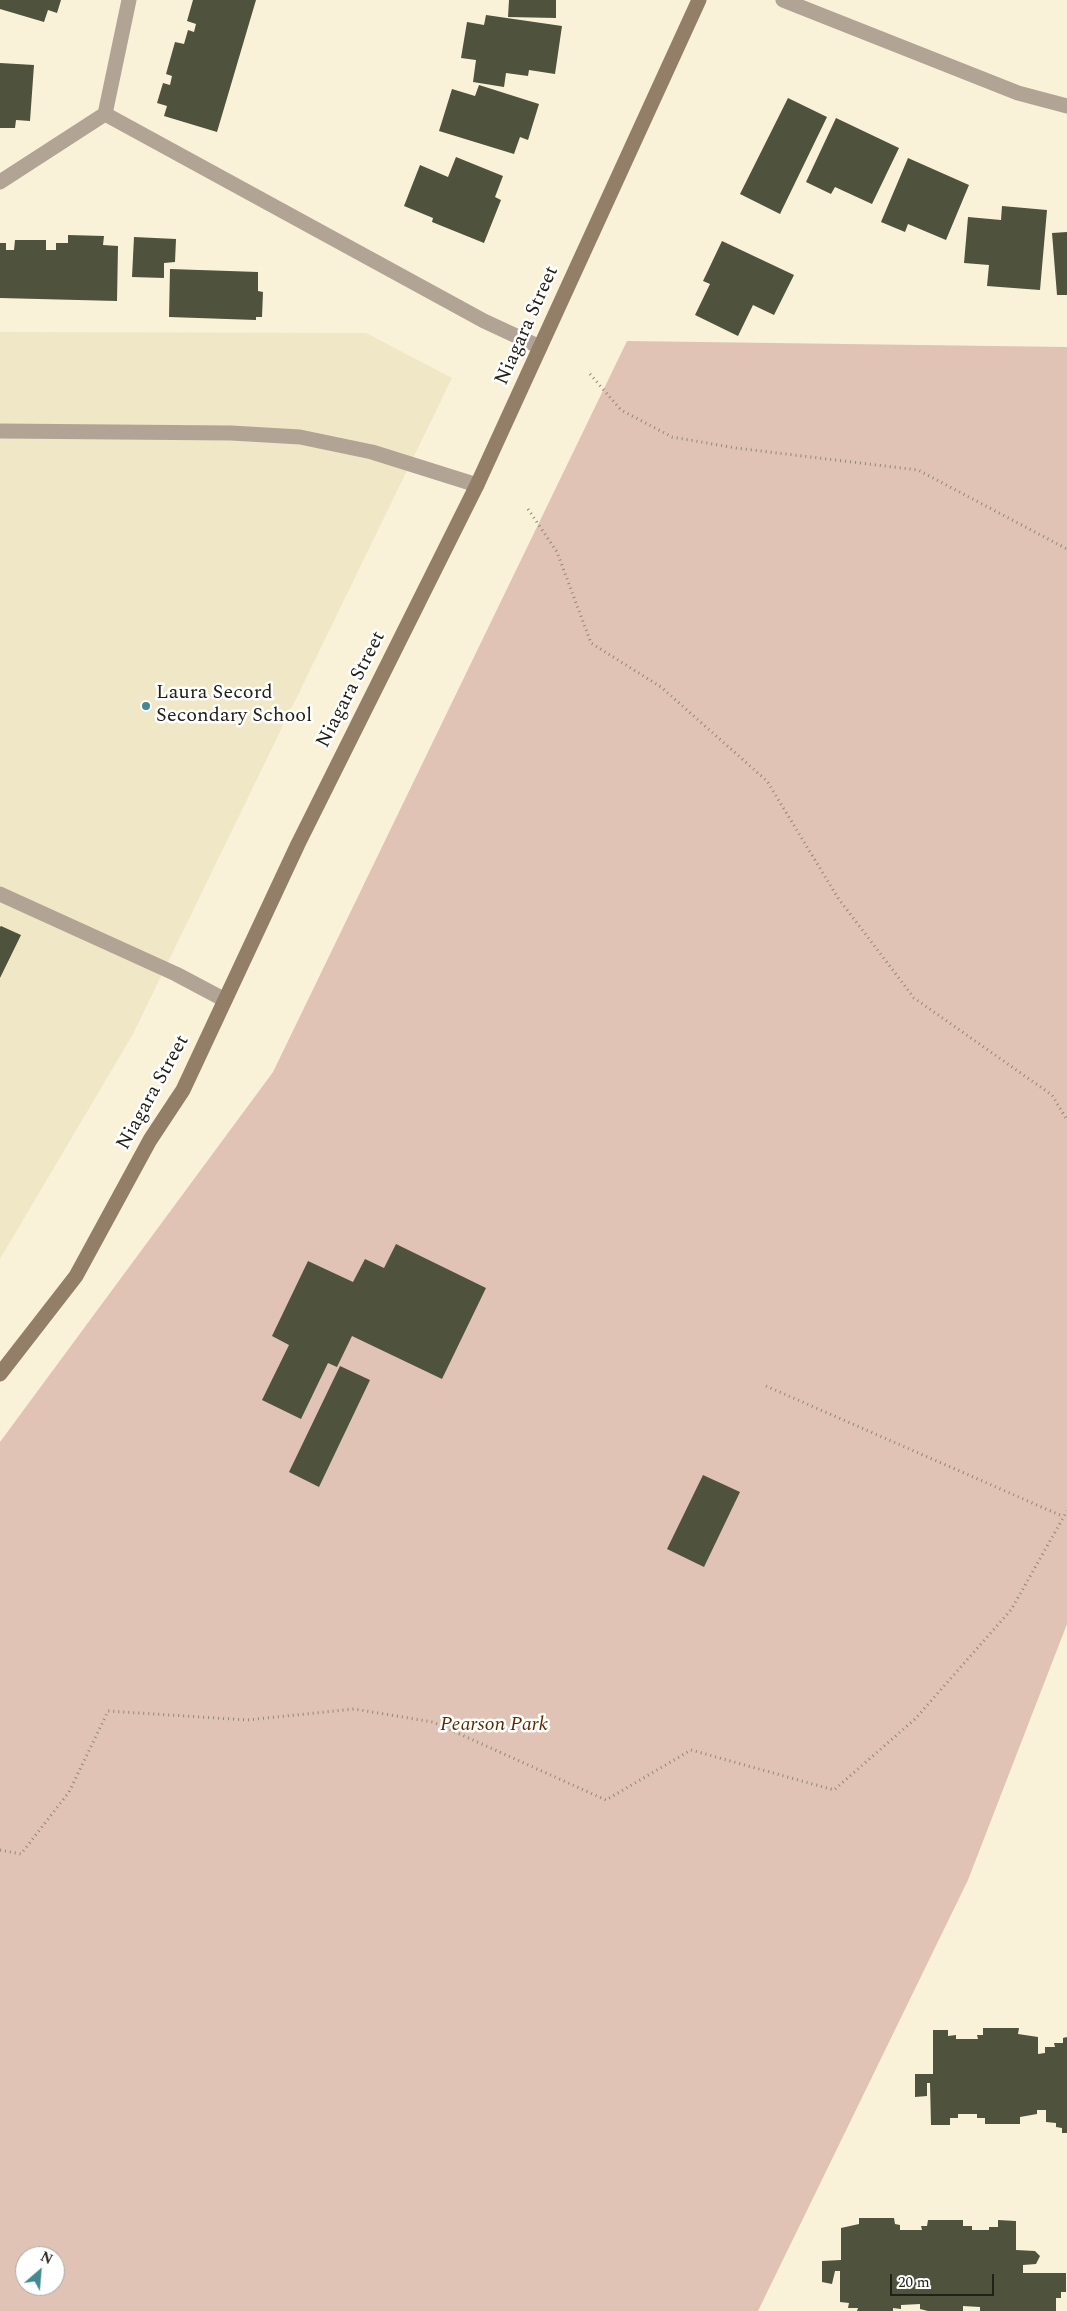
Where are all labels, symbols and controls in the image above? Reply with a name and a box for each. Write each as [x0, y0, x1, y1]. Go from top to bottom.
street label: Niagara Street [491, 263, 565, 389]
street label: Niagara Street [312, 628, 392, 752]
place label: Laura Secord Secondary School [156, 682, 312, 729]
marker: Laura Secord Secondary School [140, 700, 152, 712]
street label: Niagara Street [113, 1031, 195, 1155]
park label: Pearson Park [440, 1714, 548, 1738]
north arrow [15, 2246, 65, 2296]
text: N [37, 2246, 56, 2270]
scale bar [892, 2264, 996, 2296]
text: 20 m [898, 2271, 930, 2294]

